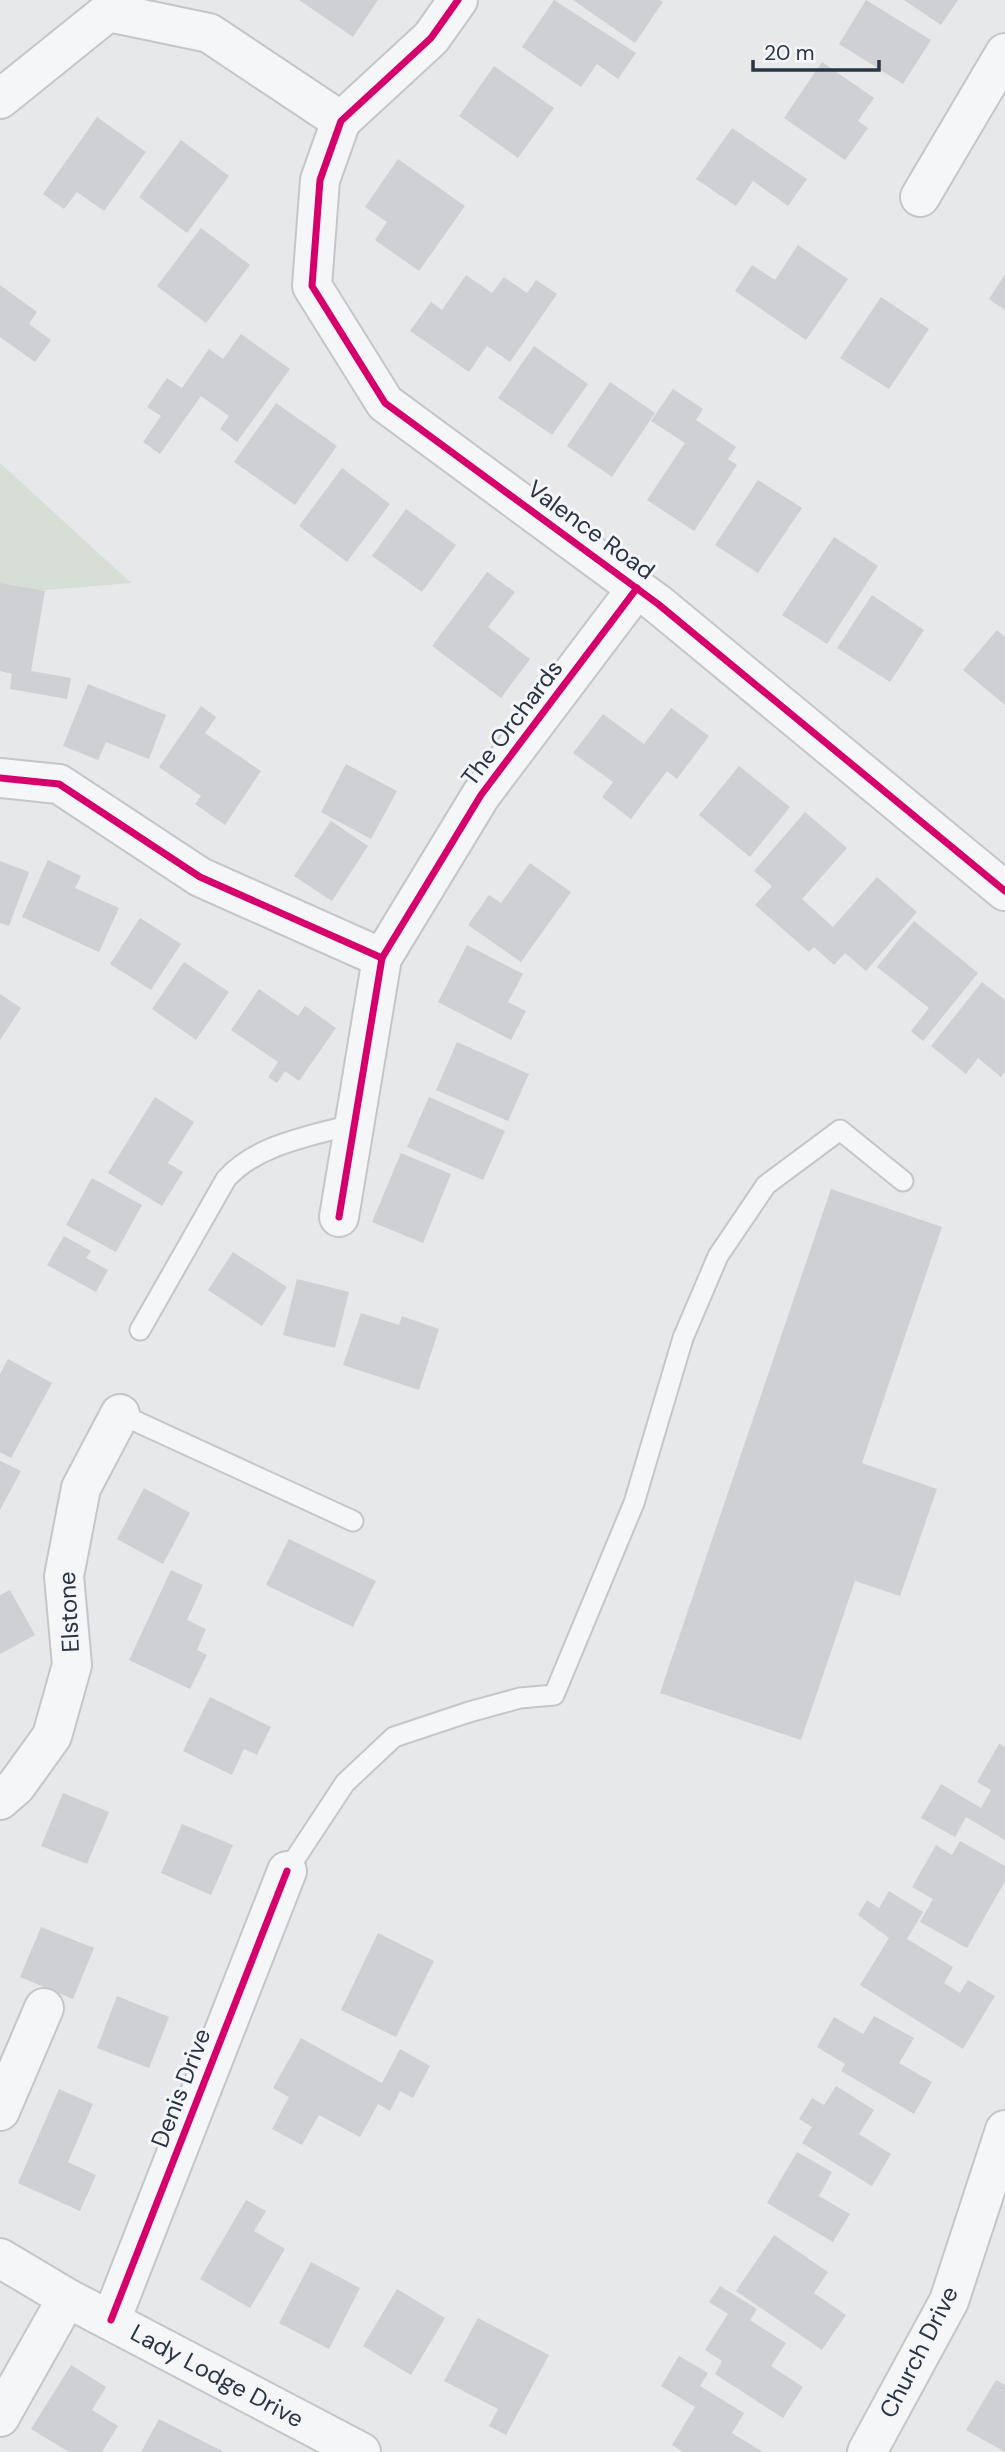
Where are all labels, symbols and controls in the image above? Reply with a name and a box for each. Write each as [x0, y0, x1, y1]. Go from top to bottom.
scale bar [753, 28, 879, 72]
text: 20 m [764, 39, 815, 67]
street label: Valence Road [521, 473, 661, 586]
street label: The Orchards [454, 653, 569, 792]
street label: Elstone [51, 1571, 86, 1653]
street label: Denis Drive [144, 2024, 217, 2152]
street label: Church Drive [872, 2281, 965, 2423]
street label: Lady Lodge Drive [125, 2317, 309, 2434]

